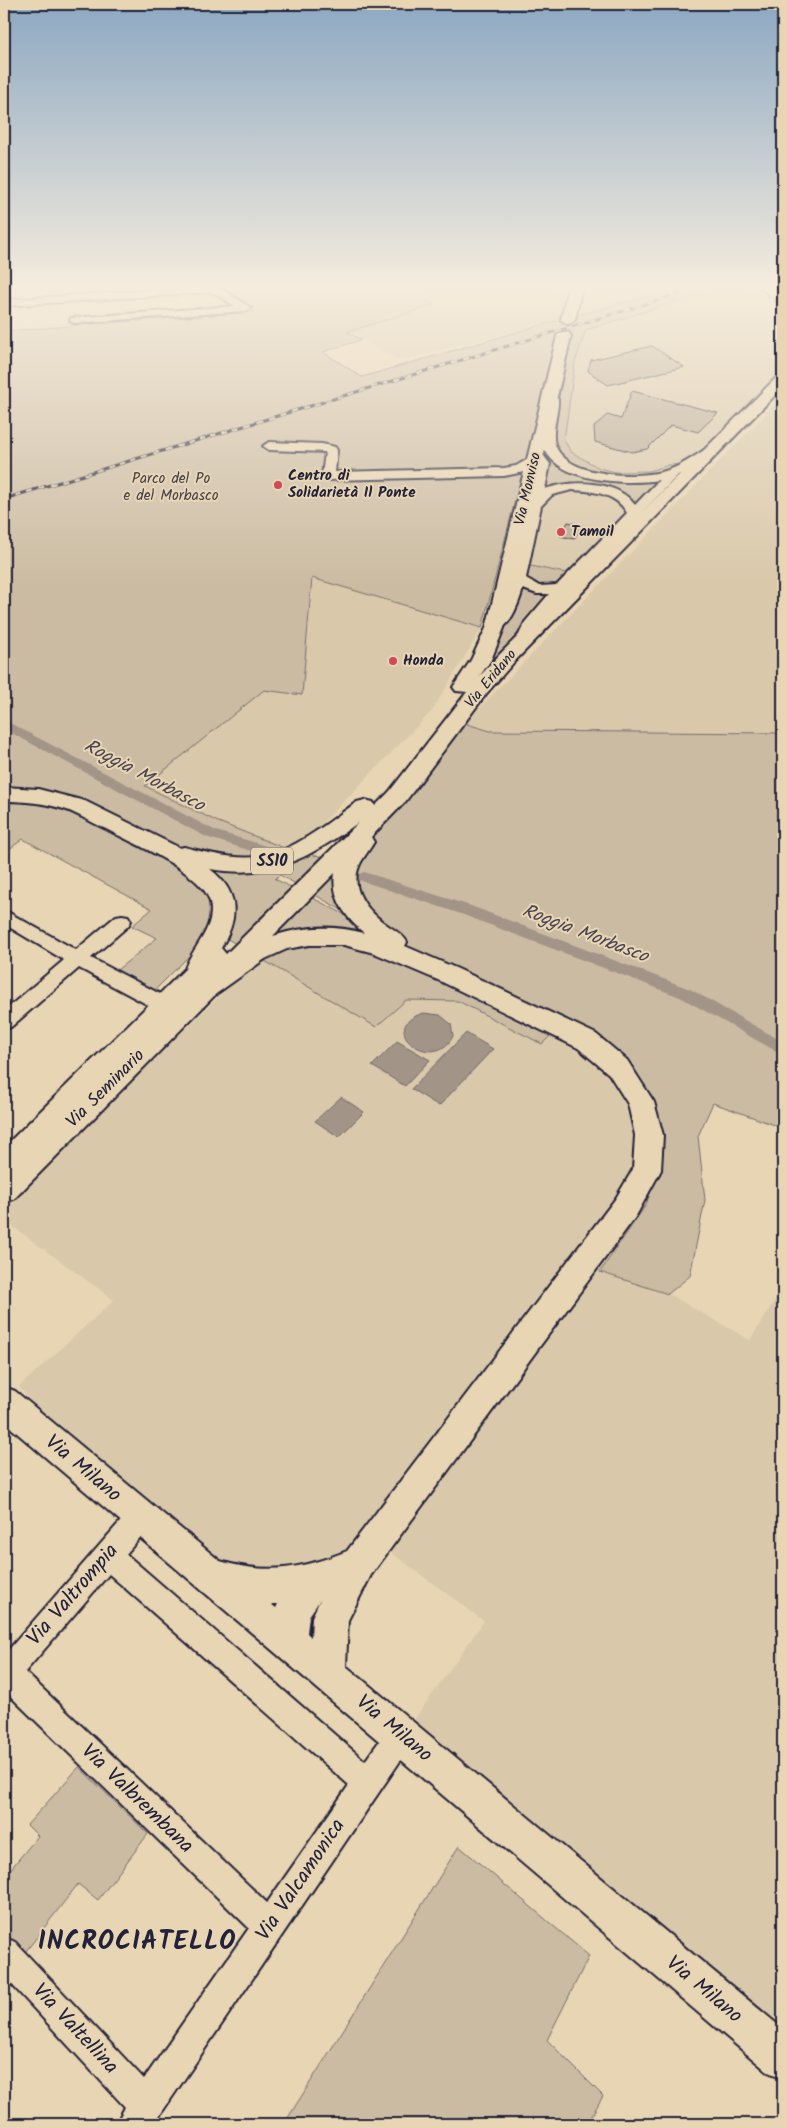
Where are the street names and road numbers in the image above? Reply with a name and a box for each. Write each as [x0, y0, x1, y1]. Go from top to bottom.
street label: Via Monviso [508, 450, 548, 528]
street label: Via Eridano [459, 644, 523, 714]
road number: SS10 [251, 848, 293, 874]
street label: Via Seminario [60, 1043, 152, 1135]
street label: Via Milano [37, 1427, 129, 1511]
street label: Via Valtrompia [19, 1536, 127, 1654]
street label: Via Milano [348, 1687, 440, 1771]
street label: Via Valbrembana [73, 1736, 201, 1862]
street label: Via Valcamonica [248, 1812, 354, 1948]
street label: Via Milano [658, 1948, 750, 2032]
street label: Via Valtellina [24, 1976, 126, 2082]

